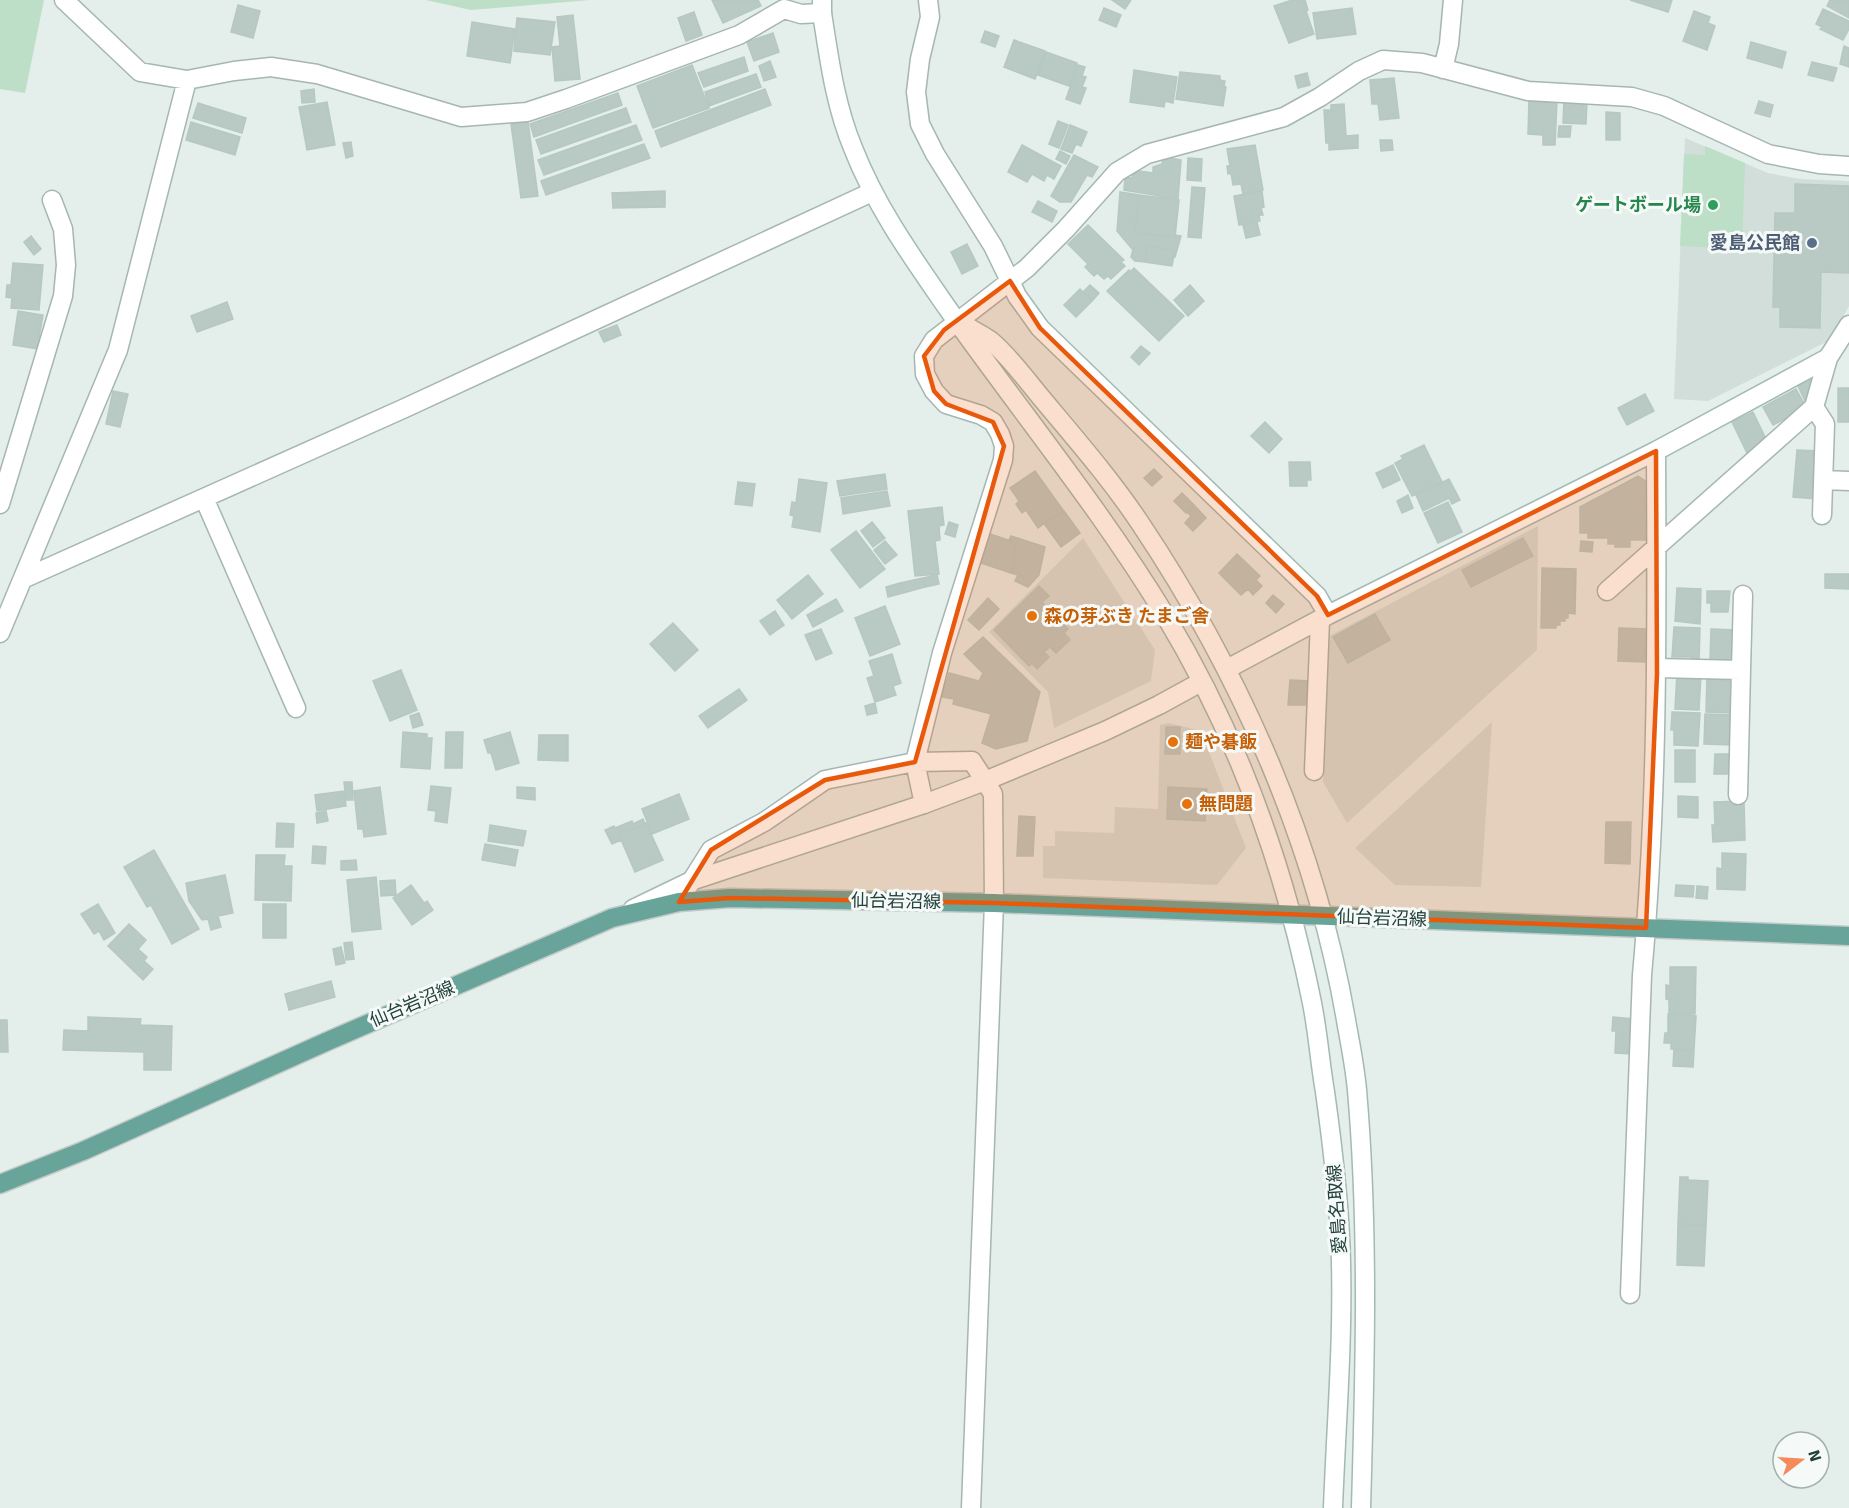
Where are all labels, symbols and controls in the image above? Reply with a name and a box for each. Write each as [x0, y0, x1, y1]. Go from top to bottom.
place label: ゲートボール場 [1575, 194, 1701, 216]
marker: ゲートボール場 [1706, 198, 1720, 212]
place label: 愛島公民館 [1710, 232, 1800, 254]
marker: 愛島公民館 [1805, 236, 1819, 250]
place label: 森の芽ぶき たまご舎 [1044, 605, 1209, 627]
marker: 森の芽ぶき たまご舎 [1025, 609, 1039, 623]
place label: 麺や碁飯 [1185, 731, 1257, 753]
marker: 麺や碁飯 [1166, 735, 1180, 749]
place label: 無問題 [1199, 793, 1253, 815]
marker: 無問題 [1180, 797, 1194, 811]
street label: 仙台岩沼線 [851, 889, 941, 913]
street label: 仙台岩沼線 [1337, 905, 1427, 931]
street label: 仙台岩沼線 [366, 976, 458, 1032]
street label: 愛島名取線 [1323, 1163, 1351, 1255]
north arrow [1771, 1430, 1831, 1490]
text: N [1803, 1448, 1826, 1464]

